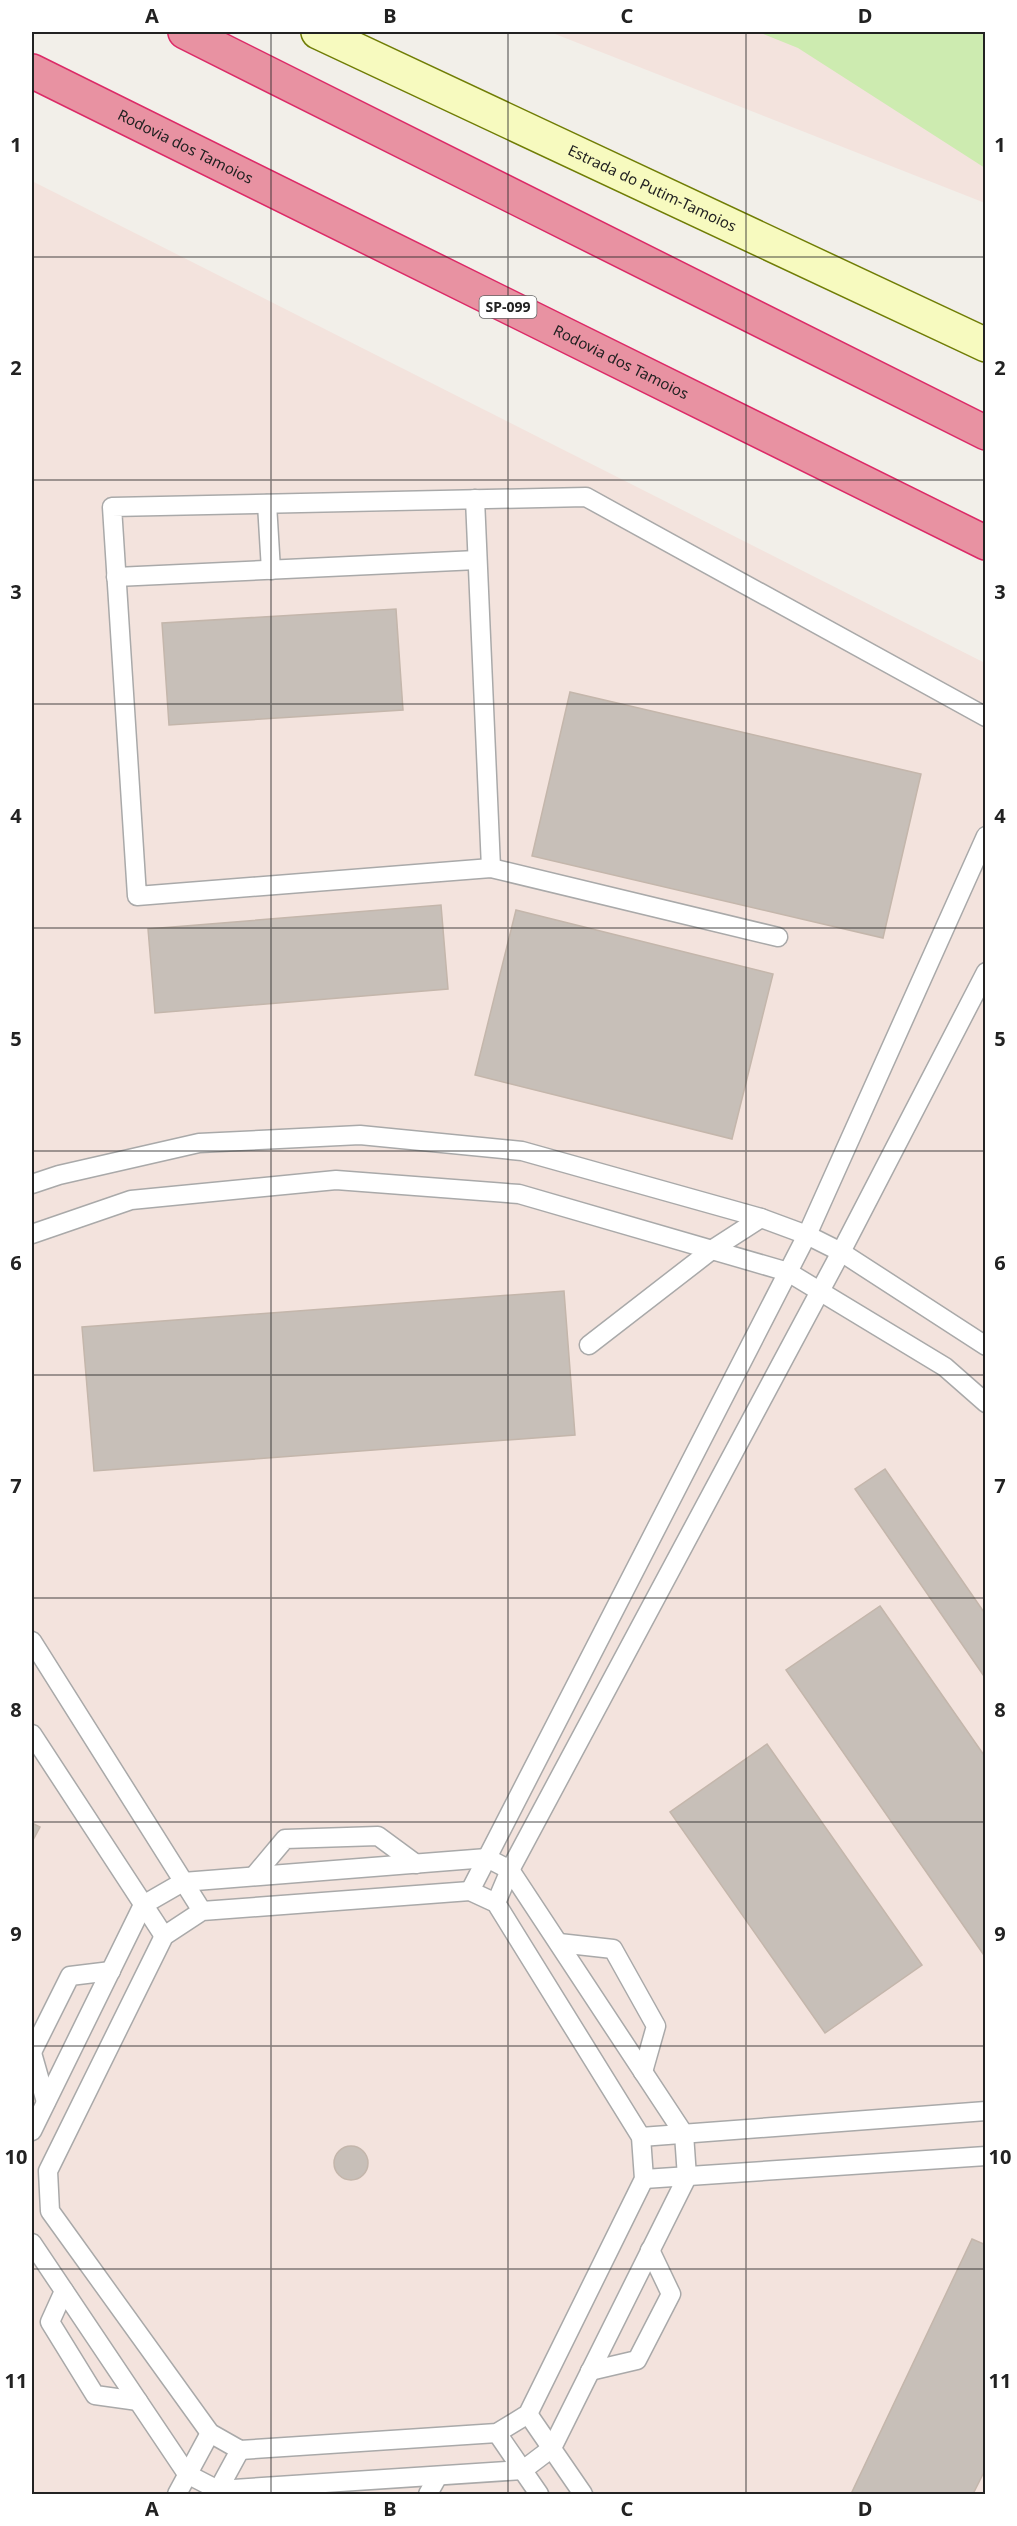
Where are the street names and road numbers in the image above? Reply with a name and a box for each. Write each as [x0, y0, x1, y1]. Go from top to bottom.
street label: Rodovia dos Tamoios [115, 104, 257, 188]
street label: Estrada do Putim-Tamoios [565, 140, 740, 236]
road number: SP-099 [480, 296, 536, 318]
street label: Rodovia dos Tamoios [550, 320, 692, 403]

